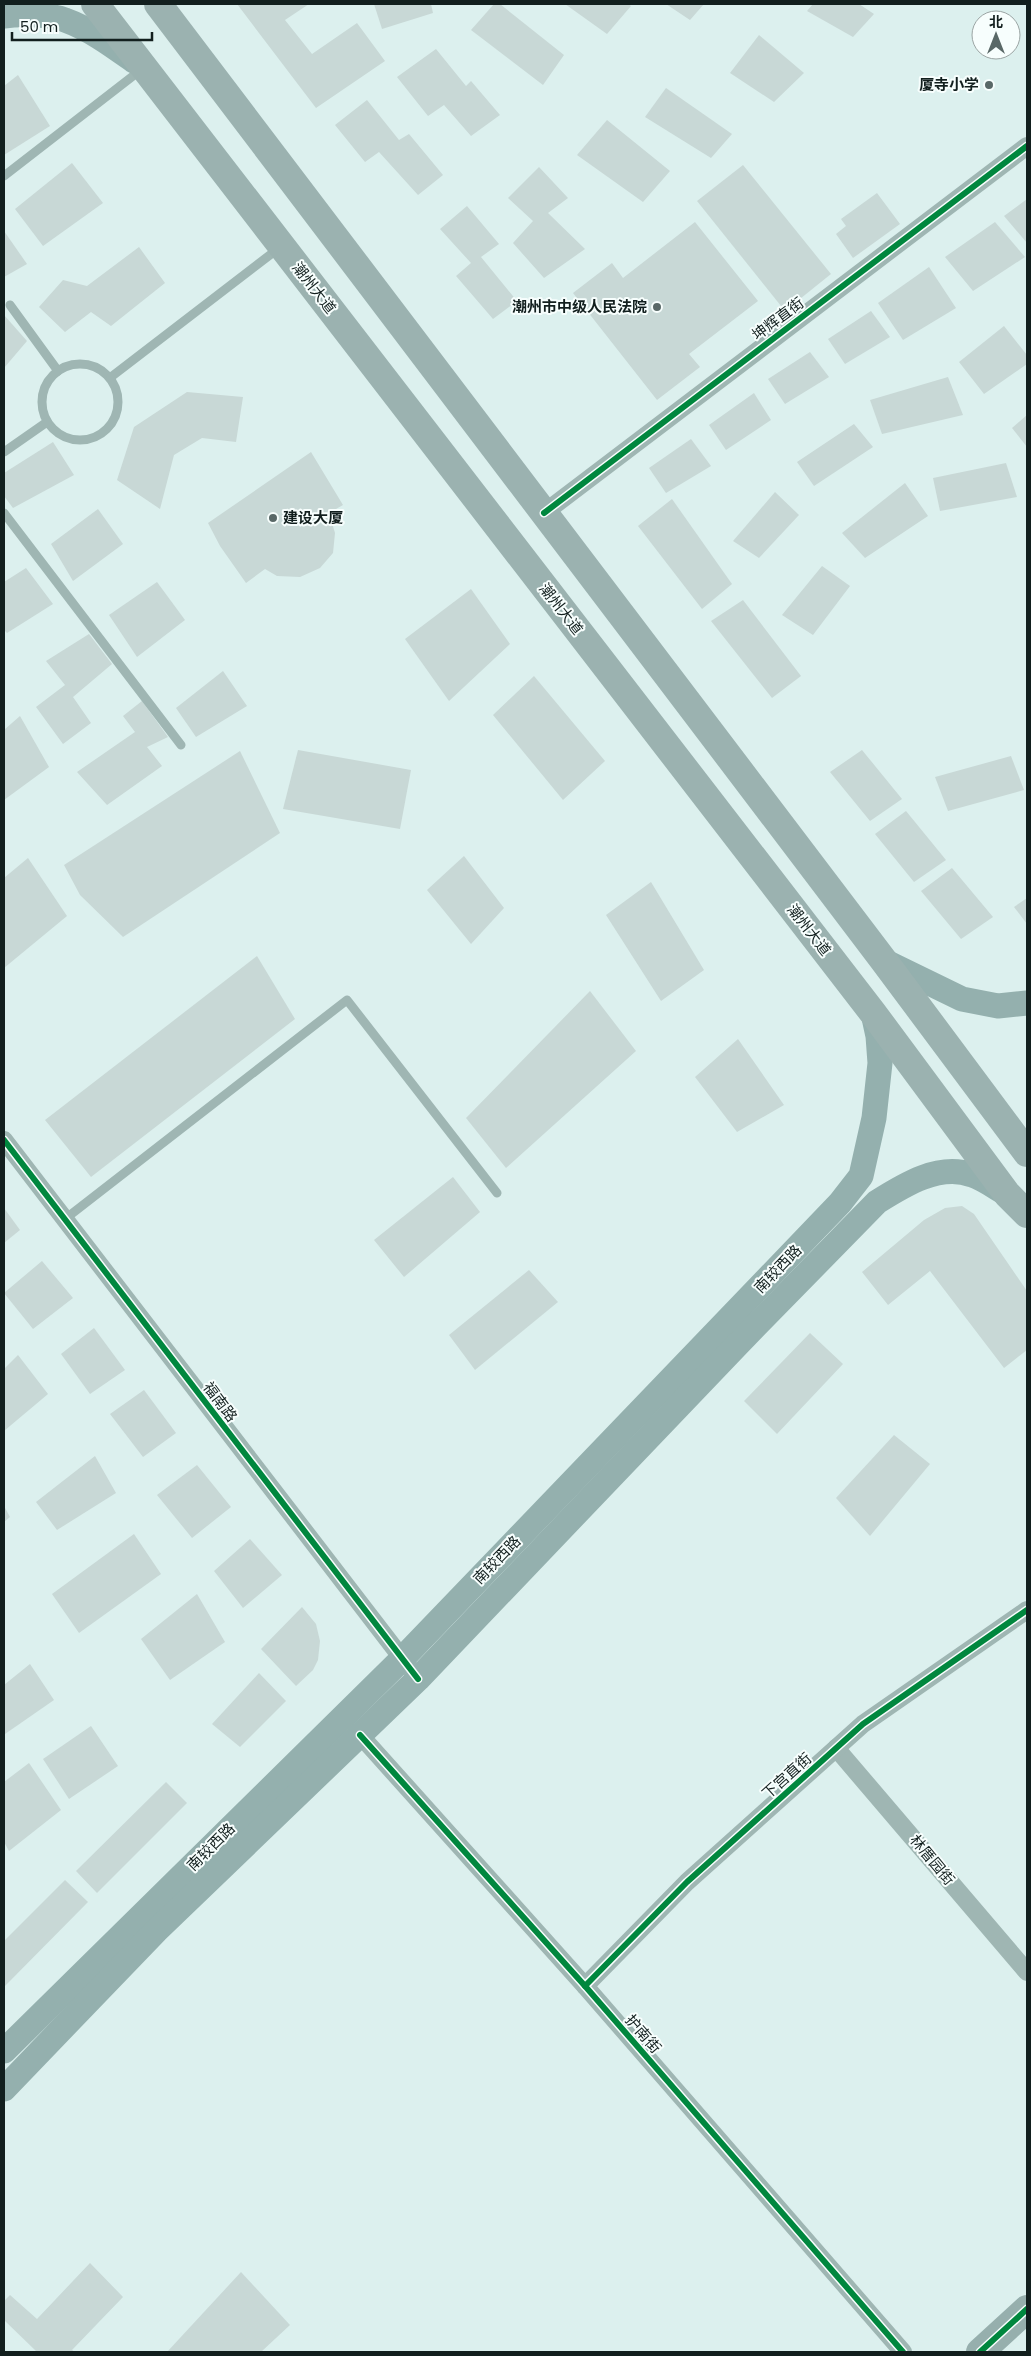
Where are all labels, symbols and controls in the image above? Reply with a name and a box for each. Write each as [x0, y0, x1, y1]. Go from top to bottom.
scale bar [12, 10, 152, 42]
north arrow [971, 10, 1021, 60]
text: 北 [989, 12, 1003, 32]
text: 50 m [20, 16, 58, 37]
place label: 厦寺小学 [919, 74, 979, 95]
marker: 厦寺小学 [983, 79, 995, 91]
street label: 潮州大道 [288, 258, 341, 318]
street label: 坤辉直街 [747, 292, 808, 345]
place label: 潮州市中级人民法院 [512, 296, 647, 317]
marker: 潮州市中级人民法院 [651, 301, 663, 313]
place label: 建设大厦 [283, 507, 343, 528]
marker: 建设大厦 [267, 512, 279, 524]
street label: 潮州大道 [535, 579, 588, 639]
street label: 潮州大道 [783, 900, 836, 960]
street label: 南较西路 [749, 1240, 806, 1298]
street label: 福南路 [198, 1377, 242, 1426]
street label: 南较西路 [468, 1531, 525, 1589]
street label: 下宫直街 [757, 1748, 816, 1804]
street label: 南较西路 [182, 1818, 239, 1875]
street label: 林厝园街 [905, 1830, 960, 1889]
street label: 护南街 [621, 2010, 666, 2058]

